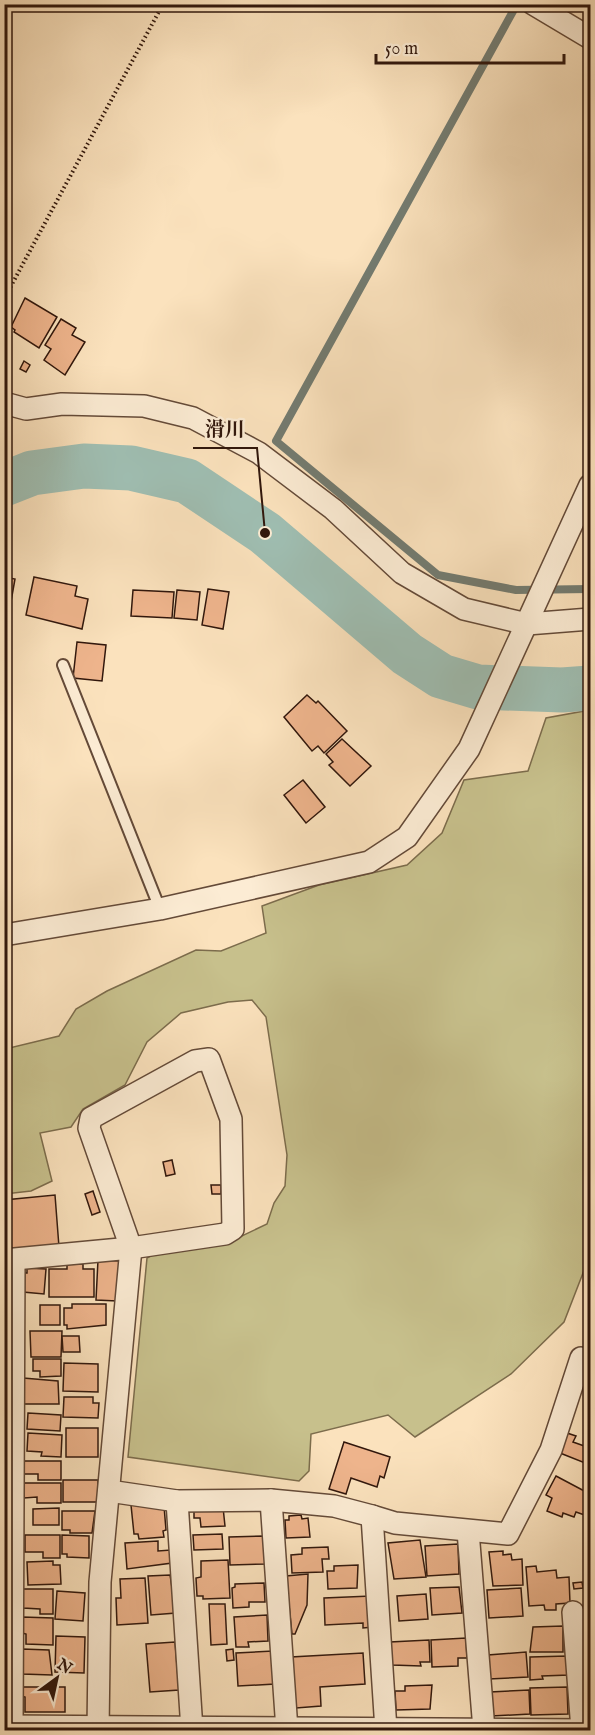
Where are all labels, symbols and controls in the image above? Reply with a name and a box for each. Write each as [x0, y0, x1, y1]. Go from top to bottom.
scale bar [376, 27, 564, 65]
text: 50 m [385, 38, 418, 61]
callout: 滑川 [193, 410, 257, 448]
text: 滑川 [205, 418, 245, 443]
north arrow [27, 1648, 87, 1708]
text: N [52, 1654, 75, 1679]

